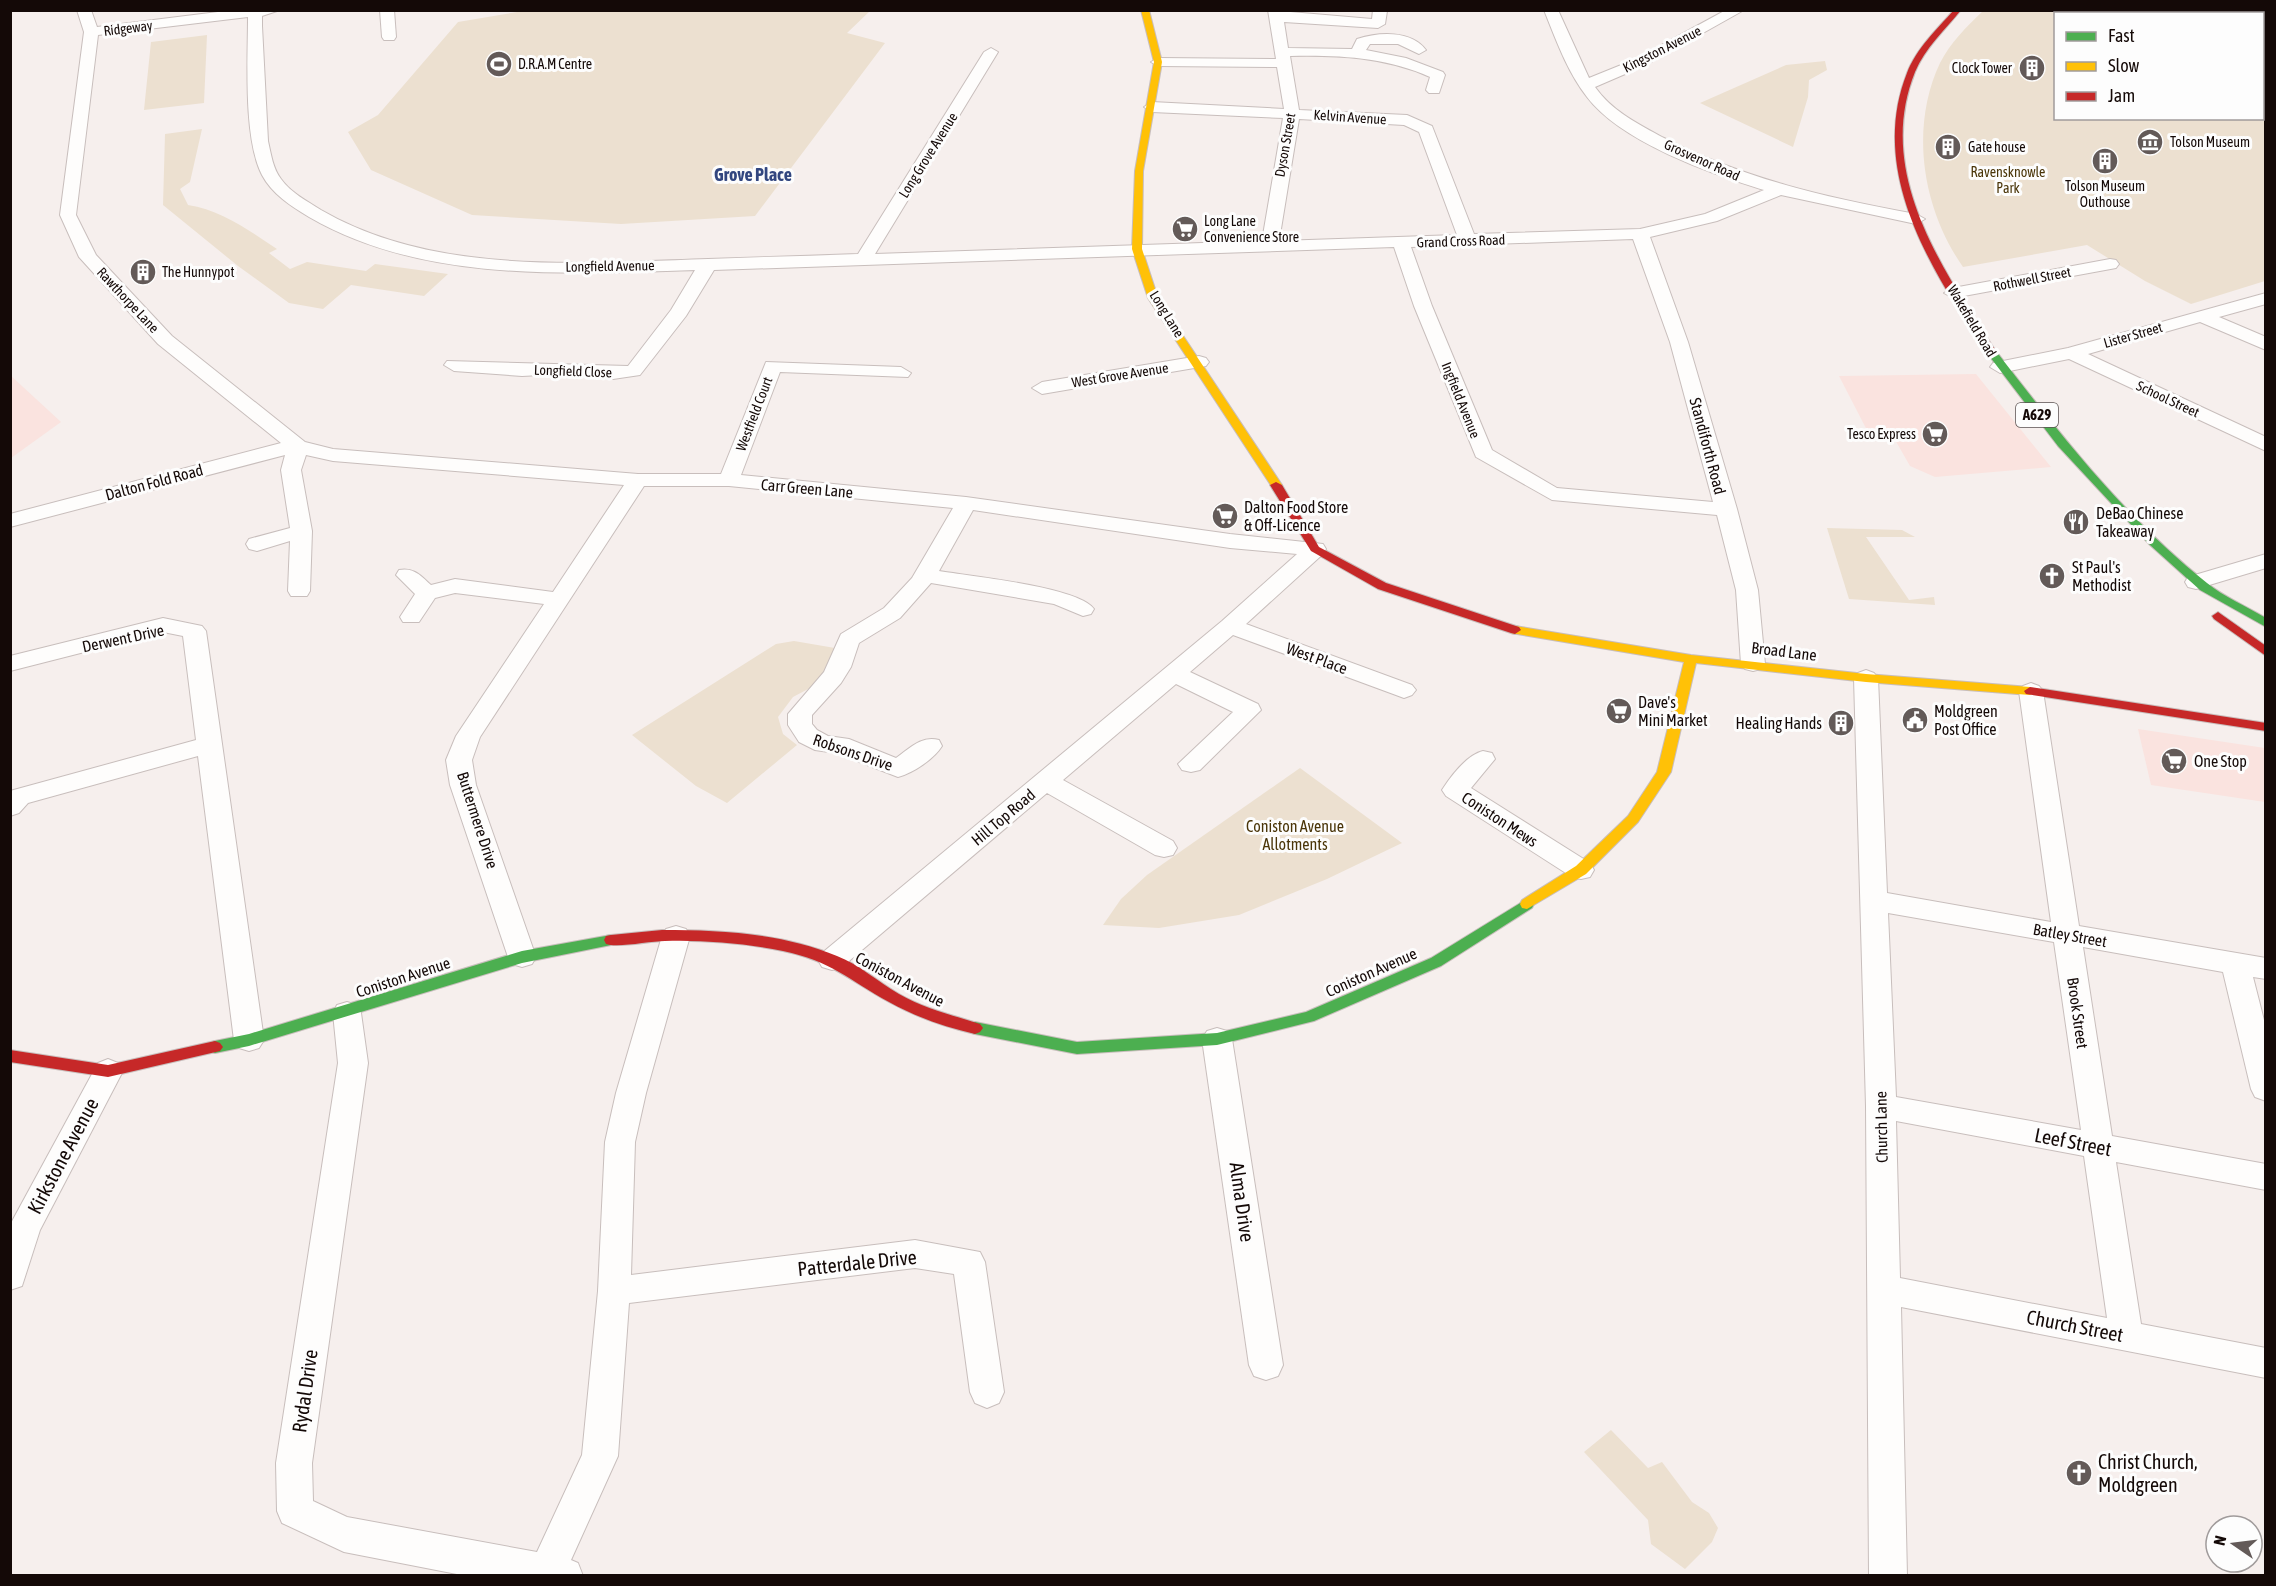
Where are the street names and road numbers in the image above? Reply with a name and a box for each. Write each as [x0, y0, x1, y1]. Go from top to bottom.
street label: Ridgeway [103, 17, 154, 39]
street label: Kingston Avenue [1620, 22, 1704, 76]
street label: Kelvin Avenue [1313, 106, 1387, 128]
street label: Long Grove Avenue [895, 109, 961, 201]
street label: Dyson Street [1272, 112, 1298, 178]
street label: Grosvenor Road [1662, 136, 1742, 184]
street label: Grand Cross Road [1416, 231, 1506, 251]
street label: Longfield Avenue [565, 257, 655, 275]
street label: Rawthorpe Lane [94, 264, 162, 336]
street label: Rothwell Street [1992, 264, 2072, 294]
street label: Wakefield Road [1944, 282, 2000, 360]
street label: Long Lane [1146, 288, 1188, 340]
street label: Lister Street [2102, 319, 2164, 351]
street label: West Grove Avenue [1071, 359, 1169, 391]
street label: Ingfield Avenue [1438, 360, 1484, 440]
street label: Longfield Close [534, 362, 612, 380]
street label: Westfield Court [733, 375, 775, 453]
street label: School Street [2134, 378, 2202, 420]
street label: Standiforth Road [1686, 396, 1730, 496]
road number: A629 [2016, 403, 2058, 427]
street label: Dalton Fold Road [103, 460, 205, 504]
street label: Carr Green Lane [760, 475, 854, 501]
street label: Derwent Drive [80, 621, 166, 655]
street label: Broad Lane [1750, 638, 1818, 664]
street label: West Place [1284, 639, 1350, 677]
street label: Robsons Drive [811, 730, 895, 774]
street label: Buttermere Drive [454, 769, 502, 871]
street label: Hill Top Road [968, 785, 1039, 850]
street label: Coniston Mews [1459, 788, 1542, 850]
street label: Batley Street [2031, 920, 2109, 951]
street label: Coniston Avenue [1323, 944, 1419, 1000]
street label: Coniston Avenue [852, 948, 948, 1010]
street label: Coniston Avenue [354, 953, 452, 1001]
street label: Brook Street [2064, 976, 2092, 1050]
street label: Church Lane [1871, 1091, 1891, 1163]
street label: Kirkstone Avenue [22, 1094, 103, 1218]
street label: Leef Street [2033, 1123, 2114, 1160]
street label: Alma Drive [1226, 1161, 1259, 1243]
street label: Patterdale Drive [796, 1245, 918, 1280]
street label: Church Street [2025, 1305, 2126, 1346]
street label: Rydal Drive [287, 1348, 322, 1434]

